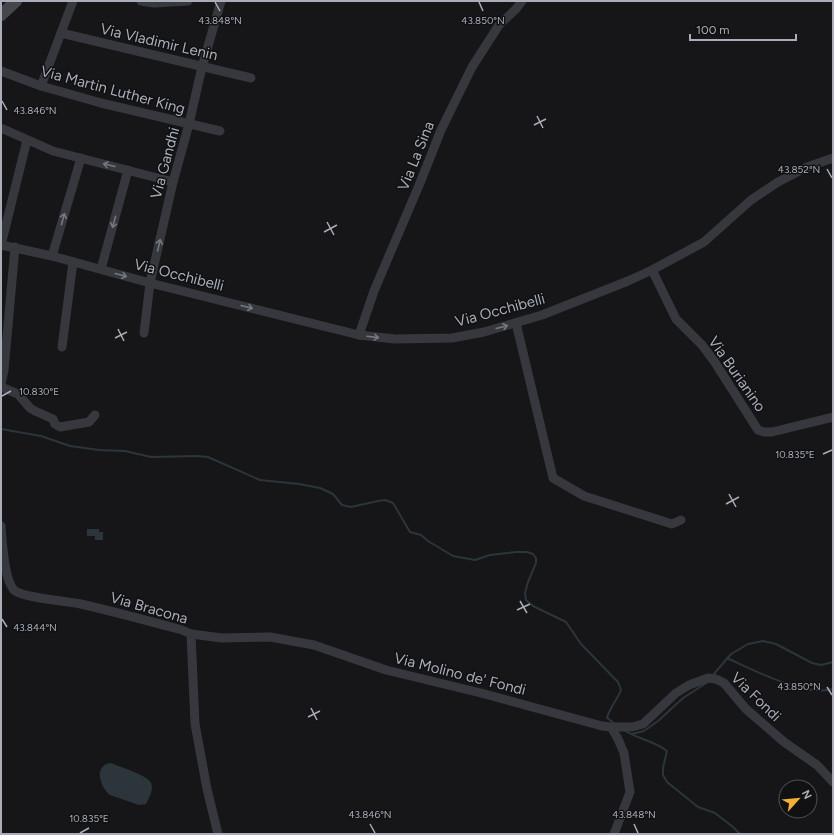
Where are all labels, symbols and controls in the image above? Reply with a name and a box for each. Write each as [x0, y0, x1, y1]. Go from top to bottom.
text: 43.848°N [198, 14, 242, 27]
text: 43.850°N [461, 14, 505, 27]
scale bar [690, 16, 796, 42]
street label: Via Vladimir Lenin [98, 20, 220, 64]
text: 100 m [696, 23, 730, 37]
street label: Via Martin Luther King [39, 62, 187, 118]
text: 43.846°N [13, 104, 57, 117]
street label: Via La Sina [394, 119, 438, 193]
street label: Via Gandhi [147, 125, 183, 201]
one-way arrow [102, 161, 115, 169]
text: 43.852°N [778, 163, 820, 176]
one-way arrow [60, 212, 67, 225]
one-way arrow [110, 215, 117, 228]
one-way arrow [155, 239, 163, 252]
street label: Via Occhibelli [132, 255, 226, 295]
one-way arrow [114, 272, 127, 279]
street label: Via Occhibelli [453, 289, 547, 331]
one-way arrow [240, 304, 253, 311]
one-way arrow [495, 323, 508, 330]
one-way arrow [366, 333, 379, 340]
street label: Via Burianino [704, 333, 770, 415]
text: 10.830°E [19, 385, 59, 398]
text: 10.835°E [775, 448, 815, 461]
street label: Via Bracona [108, 588, 190, 628]
text: 43.844°N [13, 621, 57, 634]
street label: Via Molino de' Fondi [392, 649, 528, 699]
street label: Via Fondi [727, 669, 785, 725]
text: 43.850°N [777, 680, 821, 693]
north arrow [778, 779, 818, 819]
text: N [799, 788, 814, 801]
text: 43.846°N [348, 808, 392, 821]
text: 43.848°N [612, 808, 656, 821]
text: 10.835°E [69, 812, 109, 825]

